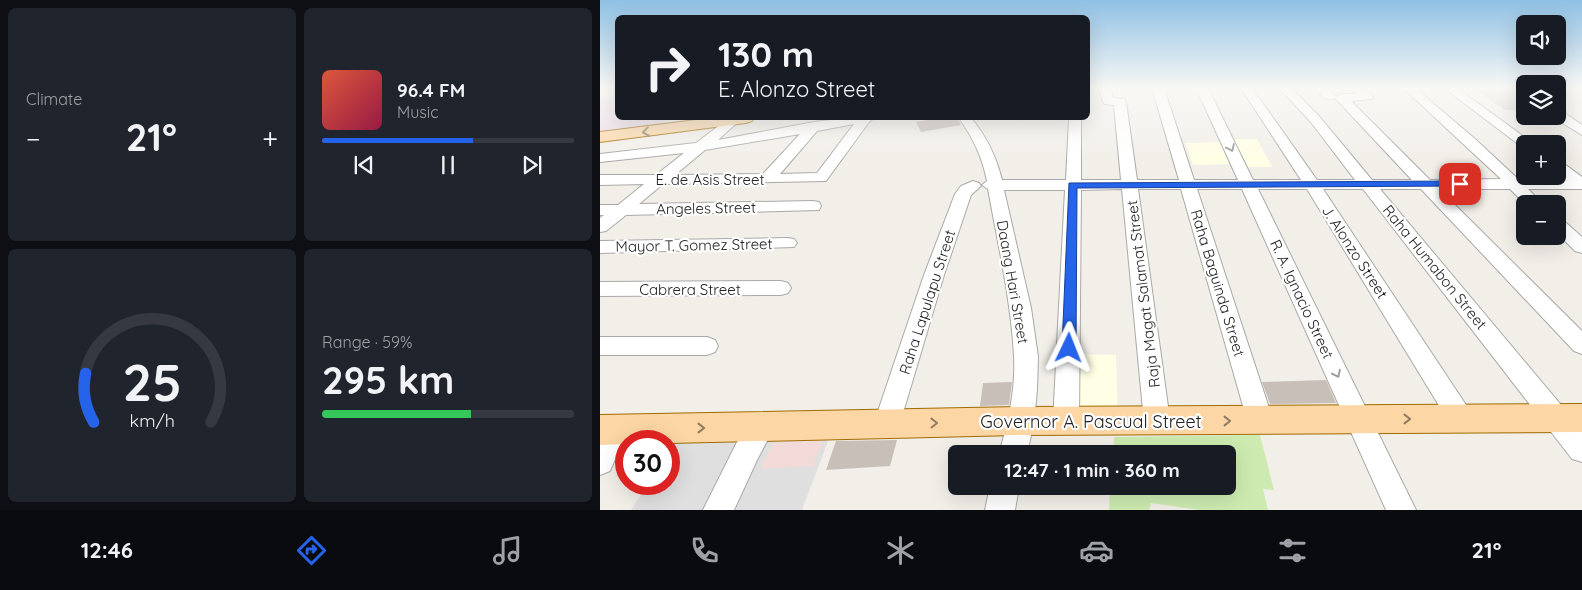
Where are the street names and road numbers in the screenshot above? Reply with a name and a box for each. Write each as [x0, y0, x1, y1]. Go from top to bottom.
street label: E. de Asis Street [655, 170, 765, 189]
street label: Angeles Street [656, 198, 756, 218]
street label: Raja Magat Salamat Street [1122, 199, 1164, 389]
street label: Raha Humabon Street [1379, 201, 1491, 333]
street label: J. Alonzo Street [1318, 202, 1392, 302]
street label: Raha Baguinda Street [1187, 207, 1249, 359]
street label: Daang Hari Street [993, 219, 1033, 345]
street label: Raha Lapulapu Street [895, 227, 959, 377]
street label: Mayor T. Gomez Street [615, 234, 773, 256]
street label: R. A. Ignacio Street [1266, 236, 1338, 362]
street label: Cabrera Street [639, 280, 741, 299]
street label: Governor A. Pascual Street [980, 410, 1202, 433]

